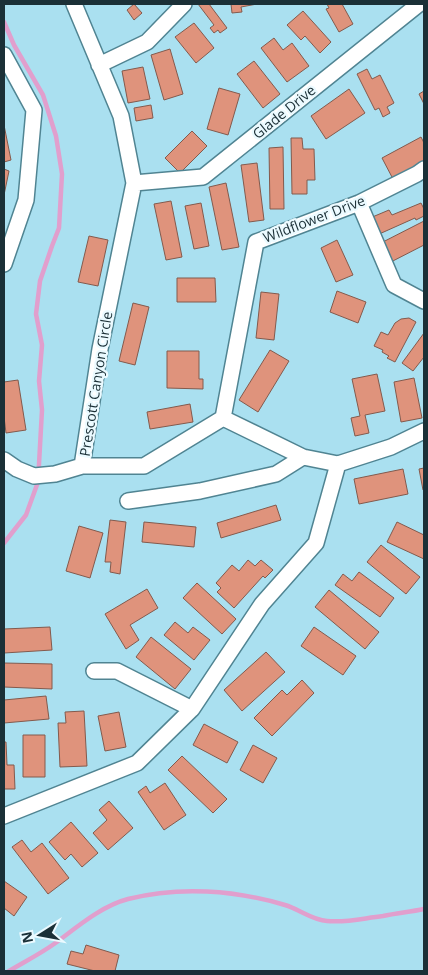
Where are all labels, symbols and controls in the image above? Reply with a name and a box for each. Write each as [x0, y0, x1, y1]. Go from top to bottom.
street label: Glade Drive [248, 80, 319, 143]
street label: Wildflower Drive [260, 190, 368, 247]
street label: Prescott Canyon Circle [75, 310, 116, 458]
north arrow [15, 910, 65, 960]
text: N [16, 930, 37, 945]

